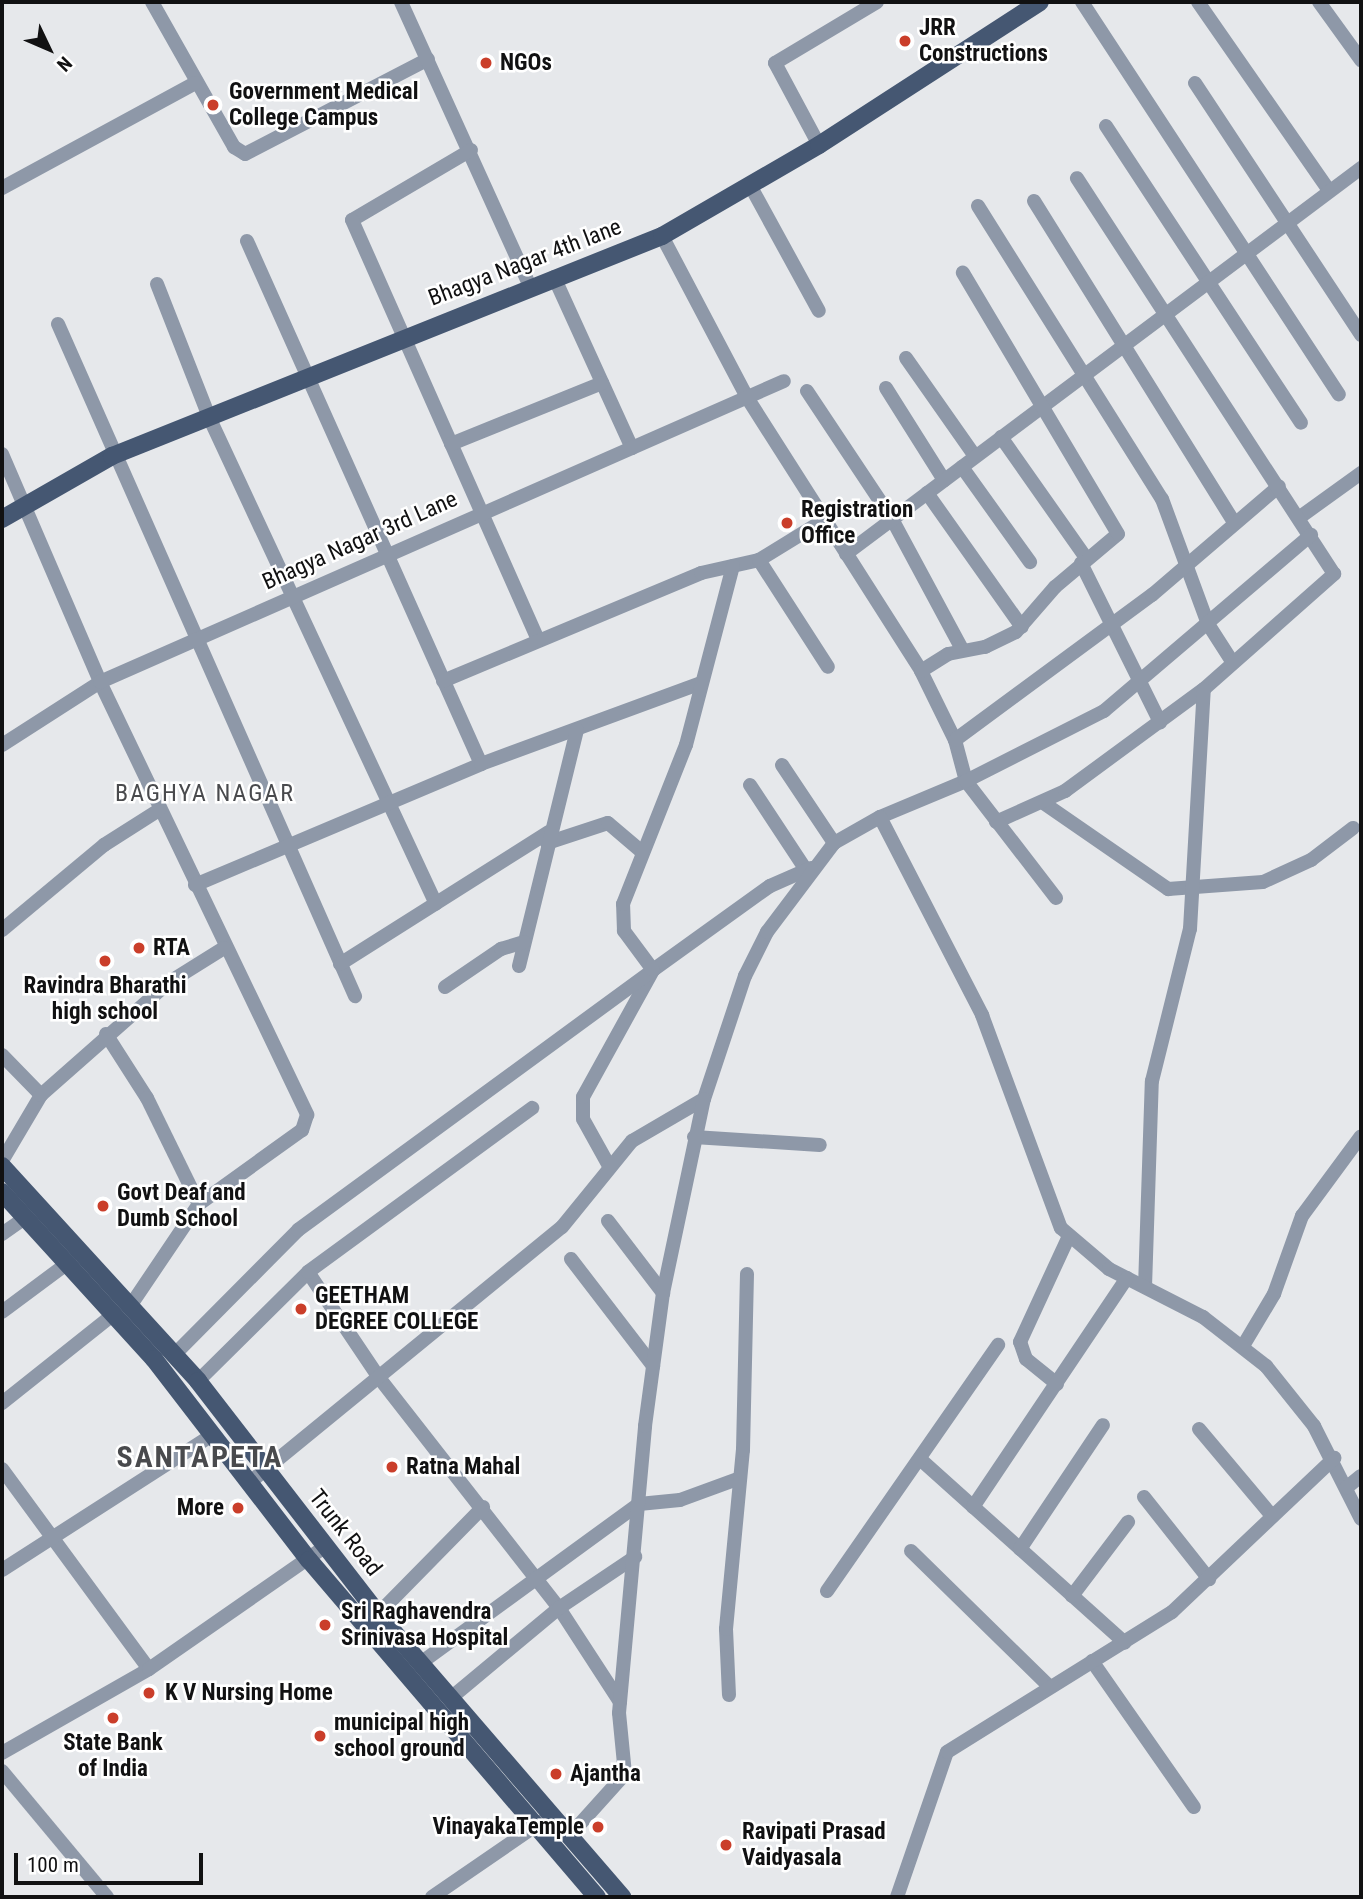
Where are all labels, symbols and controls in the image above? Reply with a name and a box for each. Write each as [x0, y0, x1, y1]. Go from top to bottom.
north arrow [14, 14, 84, 84]
place label: JRR Constructions [919, 14, 1048, 68]
marker: JRR Constructions [897, 33, 913, 49]
place label: NGOs [500, 49, 552, 77]
text: N [52, 52, 77, 76]
marker: NGOs [478, 55, 494, 71]
place label: Government Medical College Campus [229, 78, 418, 132]
marker: Government Medical College Campus [203, 95, 223, 115]
street label: Bhagya Nagar 4th lane [425, 213, 625, 313]
street label: Bhagya Nagar 3rd Lane [258, 486, 462, 596]
place label: Registration Office [801, 496, 913, 550]
marker: Registration Office [779, 515, 795, 531]
district label: BAGHYA NAGAR [117, 780, 293, 808]
place label: RTA [153, 934, 190, 962]
marker: RTA [131, 940, 147, 956]
marker: Ravindra Bharathi high school [97, 953, 113, 969]
place label: Ravindra Bharathi high school [24, 972, 186, 1026]
place label: Govt Deaf and Dumb School [117, 1179, 246, 1233]
marker: Govt Deaf and Dumb School [95, 1198, 111, 1214]
place label: GEETHAM DEGREE COLLEGE [315, 1282, 478, 1336]
marker: GEETHAM DEGREE COLLEGE [293, 1301, 309, 1317]
district label: SANTAPETA [118, 1439, 282, 1475]
place label: Ratna Mahal [406, 1453, 520, 1481]
marker: Ratna Mahal [384, 1459, 400, 1475]
street label: Trunk Road [303, 1484, 387, 1582]
place label: More [177, 1494, 224, 1522]
marker: More [230, 1500, 246, 1516]
place label: Sri Raghavendra Srinivasa Hospital [341, 1598, 508, 1652]
marker: Sri Raghavendra Srinivasa Hospital [315, 1615, 335, 1635]
place label: K V Nursing Home [165, 1679, 333, 1707]
marker: K V Nursing Home [139, 1683, 159, 1703]
place label: municipal high school ground [334, 1709, 469, 1763]
marker: State Bank of India [105, 1710, 121, 1726]
marker: municipal high school ground [312, 1728, 328, 1744]
place label: State Bank of India [63, 1729, 163, 1783]
place label: Ajantha [570, 1760, 641, 1788]
marker: Ajantha [548, 1766, 564, 1782]
place label: VinayakaTemple [432, 1813, 584, 1841]
place label: Ravipati Prasad Vaidyasala [742, 1818, 886, 1872]
marker: VinayakaTemple [590, 1819, 606, 1835]
marker: Ravipati Prasad Vaidyasala [716, 1835, 736, 1855]
scale bar [18, 1840, 206, 1884]
text: 100 m [27, 1853, 79, 1877]

